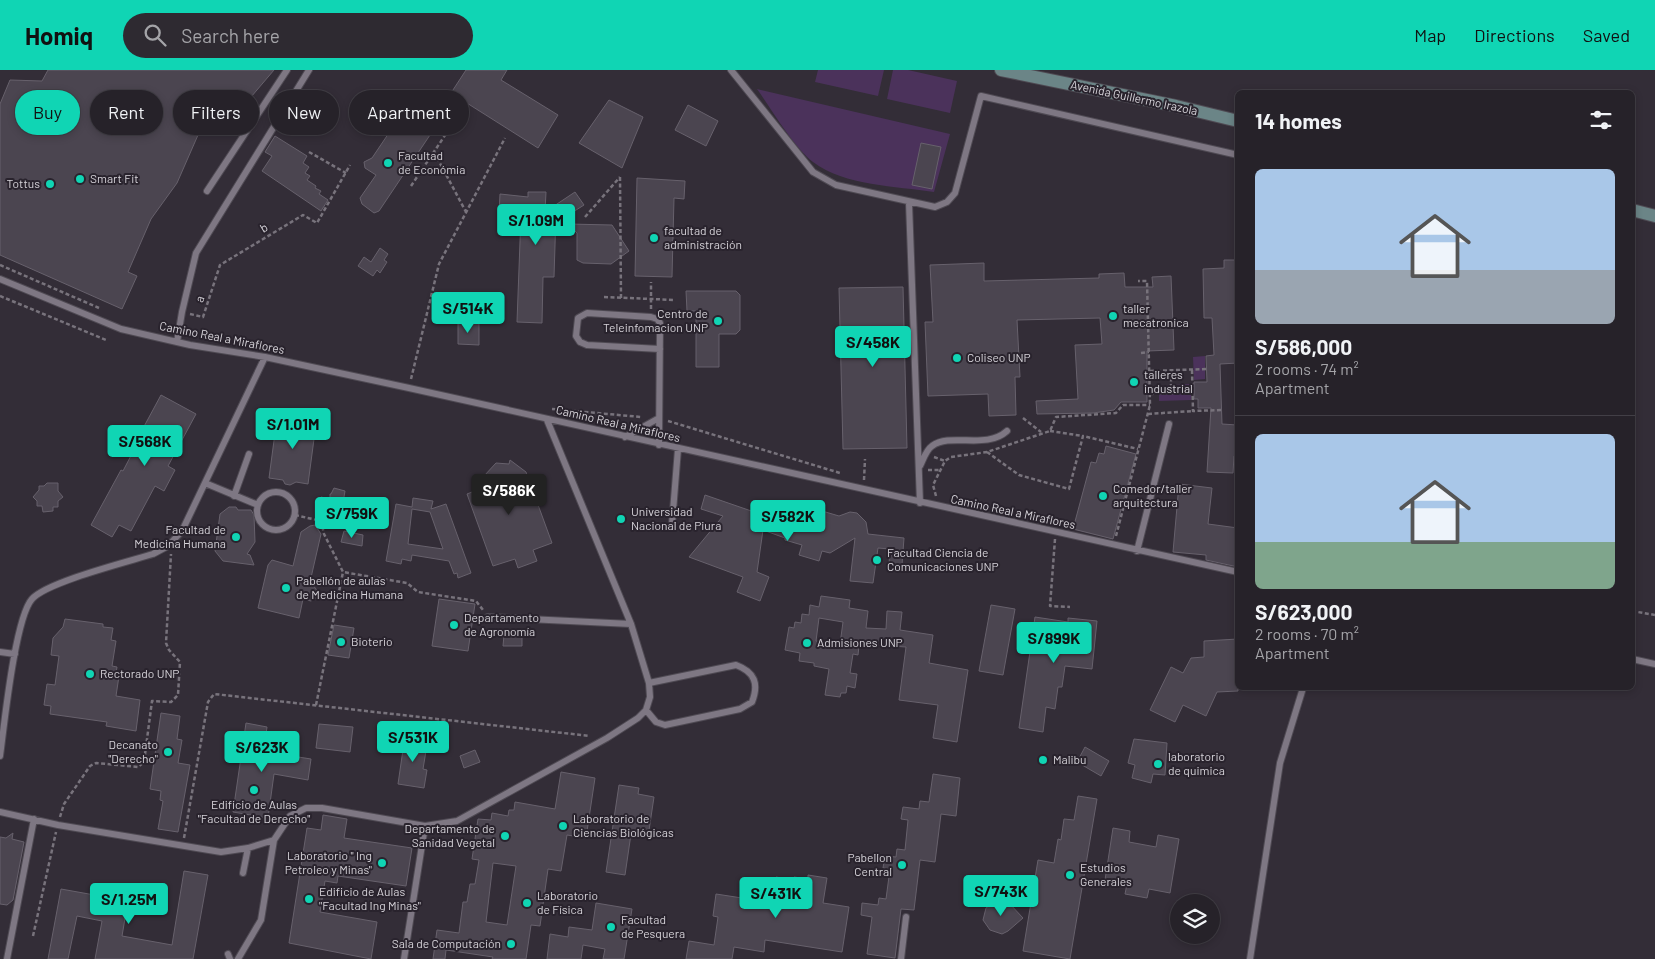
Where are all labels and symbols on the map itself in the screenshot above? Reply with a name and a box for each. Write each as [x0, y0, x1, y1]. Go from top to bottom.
street label: Avenida Guillermo Irazola [1069, 77, 1199, 117]
place label: Facultad de Económia [398, 148, 465, 176]
marker: Facultad de Económia [382, 157, 394, 169]
place label: Smart Fit [90, 171, 139, 185]
marker: Smart Fit [74, 173, 86, 185]
place label: Tottus [7, 176, 40, 190]
marker: Tottus [44, 178, 56, 190]
pin: S/1.09M [490, 204, 582, 246]
street label: b [257, 219, 270, 235]
place label: facultad de administración [664, 223, 742, 251]
marker: facultad de administración [648, 232, 660, 244]
pin: S/514K [427, 292, 509, 334]
street label: a [191, 294, 207, 304]
place label: taller mecatronica [1123, 301, 1189, 329]
place label: Centro de Teleinfomacion UNP [603, 306, 708, 334]
marker: taller mecatronica [1107, 310, 1119, 322]
marker: Centro de Teleinfomacion UNP [712, 315, 724, 327]
street label: Camino Real a Miraflores [158, 318, 286, 356]
pin: S/458K [832, 326, 914, 368]
place label: Coliseo UNP [967, 350, 1031, 364]
marker: Coliseo UNP [951, 352, 963, 364]
place label: talleres industrial [1144, 367, 1193, 395]
marker: talleres industrial [1128, 376, 1140, 388]
street label: Camino Real a Miraflores [555, 402, 682, 444]
pin: S/1.01M [247, 408, 339, 450]
pin: S/568K [104, 424, 186, 467]
pin: S/586K [468, 474, 550, 516]
place label: Comedor/taller arquitectura [1113, 481, 1193, 509]
marker: Comedor/taller arquitectura [1097, 490, 1109, 502]
street label: Camino Real a Miraflores [950, 491, 1077, 531]
pin: S/759K [311, 496, 393, 539]
pin: S/582K [747, 500, 829, 542]
place label: Universidad Nacional de Piura [631, 504, 721, 532]
marker: Universidad Nacional de Piura [615, 513, 627, 525]
place label: Facultad de Medicina Humana [134, 522, 226, 550]
marker: Facultad de Medicina Humana [230, 531, 242, 543]
place label: Facultad Ciencia de Comunicaciones UNP [887, 545, 999, 573]
marker: Facultad Ciencia de Comunicaciones UNP [871, 554, 883, 566]
place label: Pabellón de aulas de Medicina Humana [296, 573, 403, 601]
marker: Pabellón de aulas de Medicina Humana [280, 582, 292, 594]
place label: Departamento de Agronomía [464, 610, 539, 638]
marker: Departamento de Agronomía [448, 619, 460, 631]
pin: S/899K [1013, 622, 1095, 664]
place label: Bioterio [351, 634, 393, 648]
place label: Admisiones UNP [817, 635, 903, 649]
marker: Bioterio [335, 636, 347, 648]
marker: Admisiones UNP [801, 637, 813, 649]
place label: Rectorado UNP [100, 666, 179, 680]
marker: Rectorado UNP [84, 668, 96, 680]
pin: S/531K [372, 720, 454, 763]
pin: S/623K [221, 730, 303, 773]
place label: Decanato "Derecho" [108, 737, 158, 765]
marker: Decanato "Derecho" [162, 746, 174, 758]
place label: laboratorio de quimica [1168, 749, 1225, 777]
place label: Malibu [1053, 752, 1087, 766]
marker: Malibu [1037, 754, 1049, 766]
marker: laboratorio de quimica [1152, 758, 1164, 770]
marker: Edificio de Aulas "Facultad de Derecho" [248, 784, 260, 796]
place label: Edificio de Aulas "Facultad de Derecho" [198, 797, 310, 825]
place label: Laboratorio de Ciencias Biológicas [573, 811, 674, 839]
marker: Laboratorio de Ciencias Biológicas [557, 820, 569, 832]
place label: Departamento de Sanidad Vegetal [405, 821, 495, 849]
marker: Departamento de Sanidad Vegetal [499, 830, 511, 842]
place label: Laboratorio " Ing Petroleo y Minas" [285, 848, 372, 876]
place label: Pabellon Central [847, 850, 892, 878]
marker: Laboratorio " Ing Petroleo y Minas" [376, 857, 388, 869]
marker: Pabellon Central [896, 859, 908, 871]
place label: Estudios Generales [1080, 860, 1132, 888]
marker: Estudios Generales [1064, 869, 1076, 881]
pin: S/743K [960, 874, 1042, 917]
pin: S/431K [735, 876, 817, 919]
pin: S/1.25M [83, 882, 175, 925]
place label: Edificio de Aulas "Facultad Ing Minas" [319, 884, 421, 912]
place label: Laboratorio de Física [537, 888, 598, 916]
marker: Edificio de Aulas "Facultad Ing Minas" [303, 893, 315, 905]
marker: Laboratorio de Física [521, 897, 533, 909]
place label: Facultad de Pesquera [621, 912, 685, 940]
marker: Facultad de Pesquera [605, 921, 617, 933]
place label: Sala de Computación [392, 936, 501, 950]
marker: Sala de Computación [505, 938, 517, 950]

